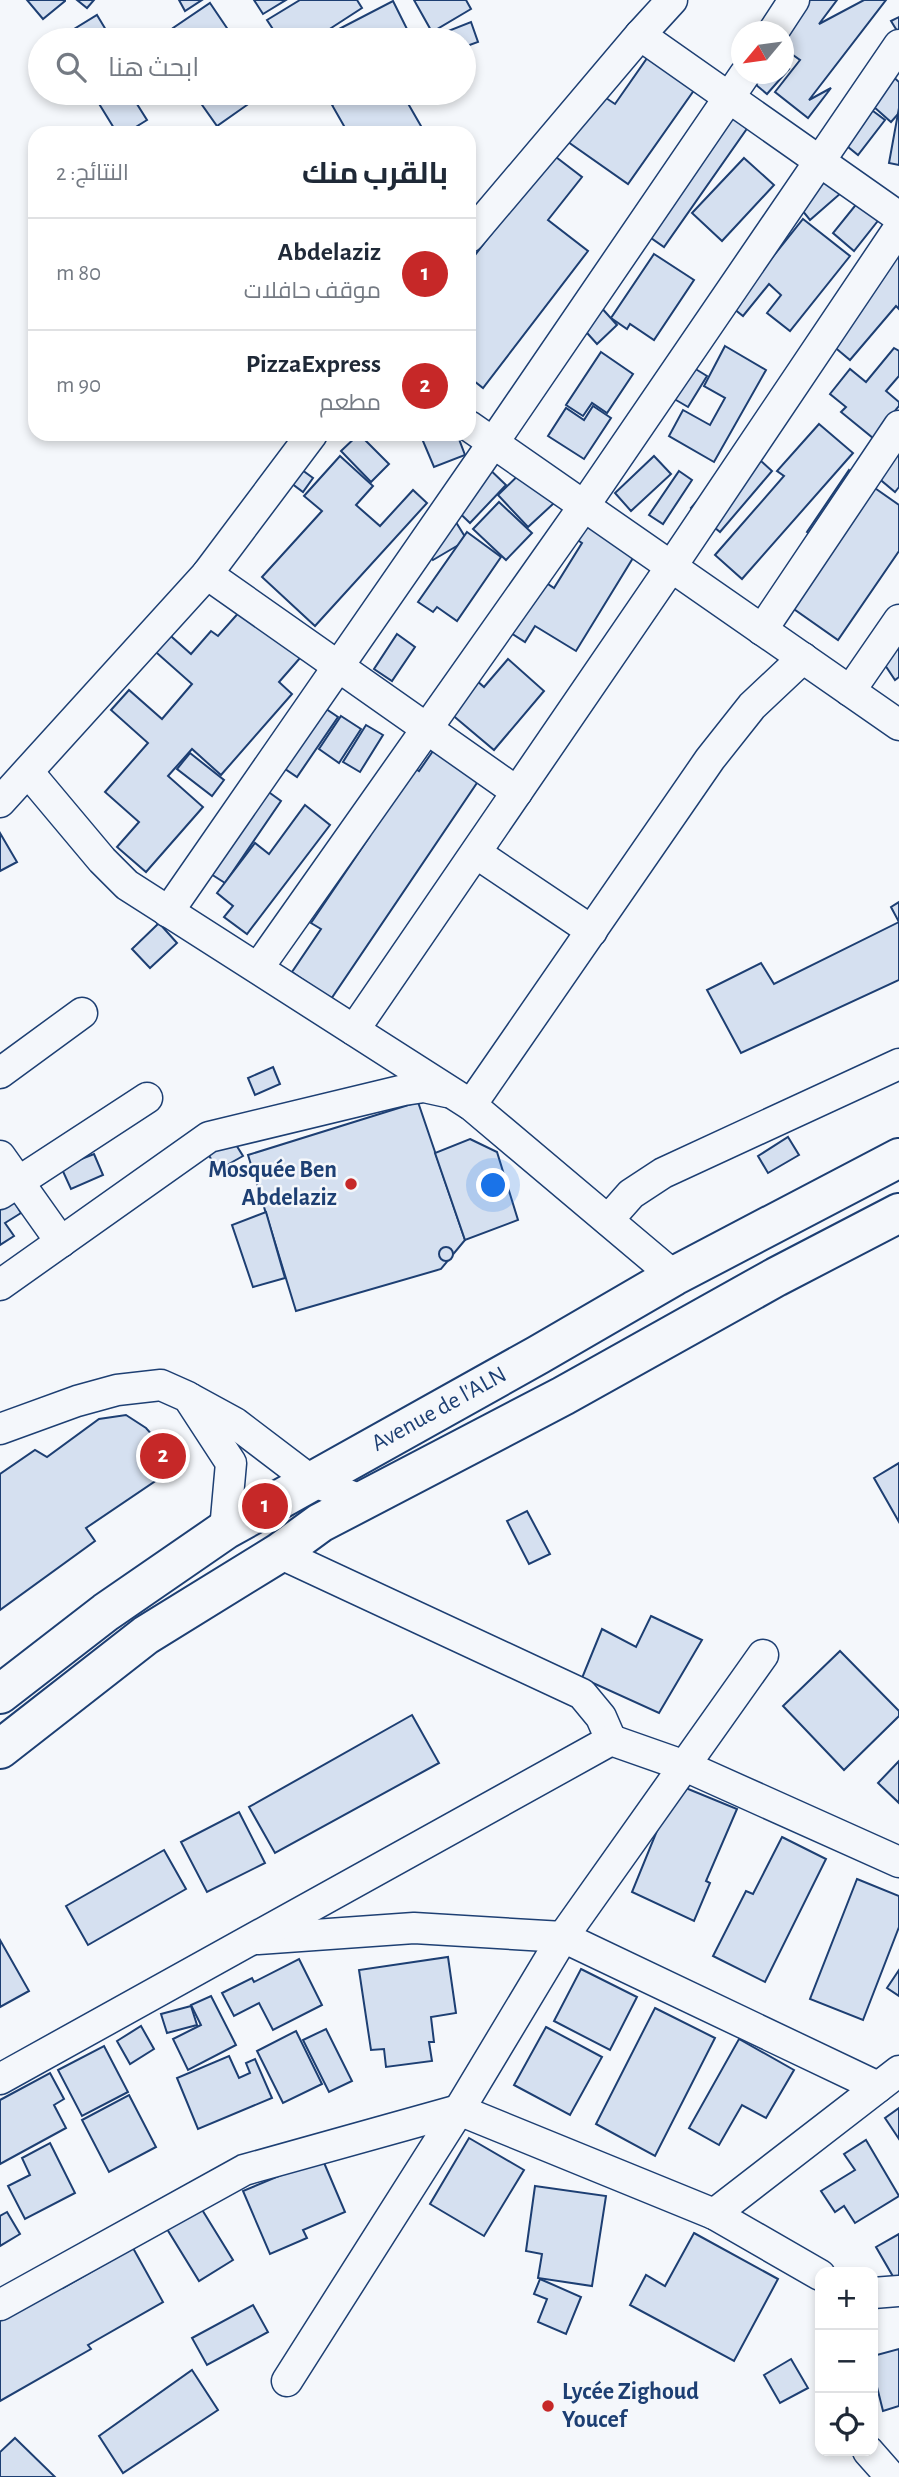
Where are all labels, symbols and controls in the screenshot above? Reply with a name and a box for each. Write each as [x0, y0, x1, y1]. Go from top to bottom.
north arrow [731, 21, 794, 84]
search box [28, 28, 476, 105]
icon: search [52, 48, 90, 86]
text: ابحث هنا [108, 55, 199, 81]
text: بالقرب منك [302, 159, 448, 189]
text: النتائج: 2 [56, 162, 129, 185]
text: Abdelaziz [278, 239, 381, 265]
text: 80 m [56, 262, 101, 285]
text: 1 [421, 262, 429, 285]
text: موقف حافلات [244, 280, 381, 303]
text: PizzaExpress [246, 351, 381, 377]
text: 90 m [56, 374, 101, 397]
text: 2 [420, 374, 430, 397]
text: مطعم [319, 392, 381, 415]
place label: Mosquée Ben Abdelaziz [208, 1158, 337, 1210]
your location [476, 1168, 510, 1202]
marker: Mosquée Ben Abdelaziz [343, 1176, 359, 1192]
street label: Avenue de l'ALN [368, 1362, 510, 1456]
pin: 2 [140, 1430, 186, 1482]
pin: 1 [242, 1480, 288, 1532]
map controls [815, 2267, 878, 2456]
button: + [815, 2267, 878, 2330]
button: − [815, 2330, 878, 2393]
place label: Lycée Zighoud Youcef [562, 2380, 699, 2432]
button: locate [815, 2393, 878, 2456]
marker: Lycée Zighoud Youcef [540, 2398, 556, 2414]

